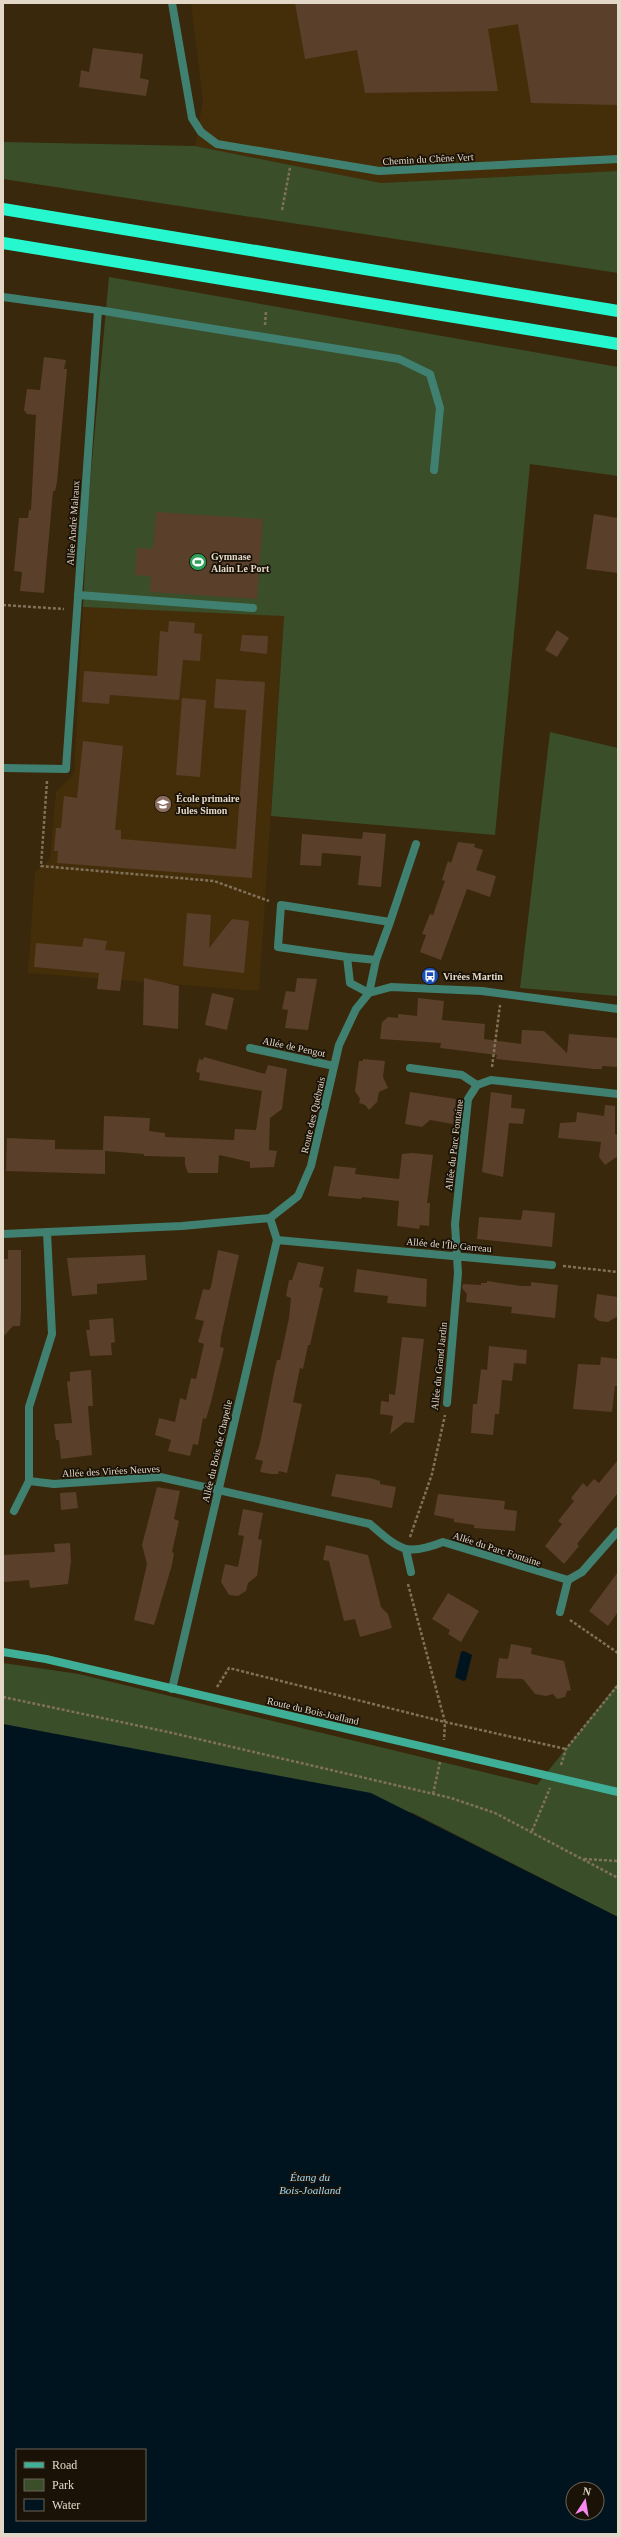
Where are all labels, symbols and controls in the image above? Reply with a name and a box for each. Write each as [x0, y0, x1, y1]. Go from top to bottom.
street label: Chemin du Chêne Vert [382, 151, 474, 167]
street label: Allée André Malraux [65, 480, 81, 566]
place label: Gymnase Alain Le Port [211, 551, 270, 574]
sports icon: Gymnase Alain Le Port [188, 552, 208, 572]
place label: École primaire Jules Simon [176, 793, 240, 816]
school or university icon: École primaire Jules Simon [153, 794, 173, 814]
bus stop icon: Virées Martin [420, 966, 440, 986]
place label: Virées Martin [443, 971, 503, 982]
street label: Allée de Pengot [262, 1035, 327, 1059]
street label: Route des Québrais [299, 1076, 327, 1154]
street label: Allée du Parc Fontaine [443, 1098, 465, 1191]
street label: Allée de l'Île Garreau [406, 1236, 492, 1254]
street label: Allée du Grand Jardin [429, 1321, 449, 1411]
street label: Allée du Bois de Chapelle [200, 1398, 234, 1503]
street label: Allée des Virées Neuves [62, 1463, 160, 1479]
street label: Allée du Parc Fontaine [452, 1530, 543, 1569]
street label: Route du Bois-Joalland [266, 1695, 360, 1727]
water label: Étang du Bois-Joalland [279, 2171, 341, 2196]
legend [16, 2449, 146, 2521]
text: Road [52, 2458, 77, 2472]
text: Park [52, 2478, 74, 2492]
north arrow [565, 2481, 605, 2521]
text: N [582, 2485, 592, 2498]
text: Water [52, 2498, 80, 2512]

